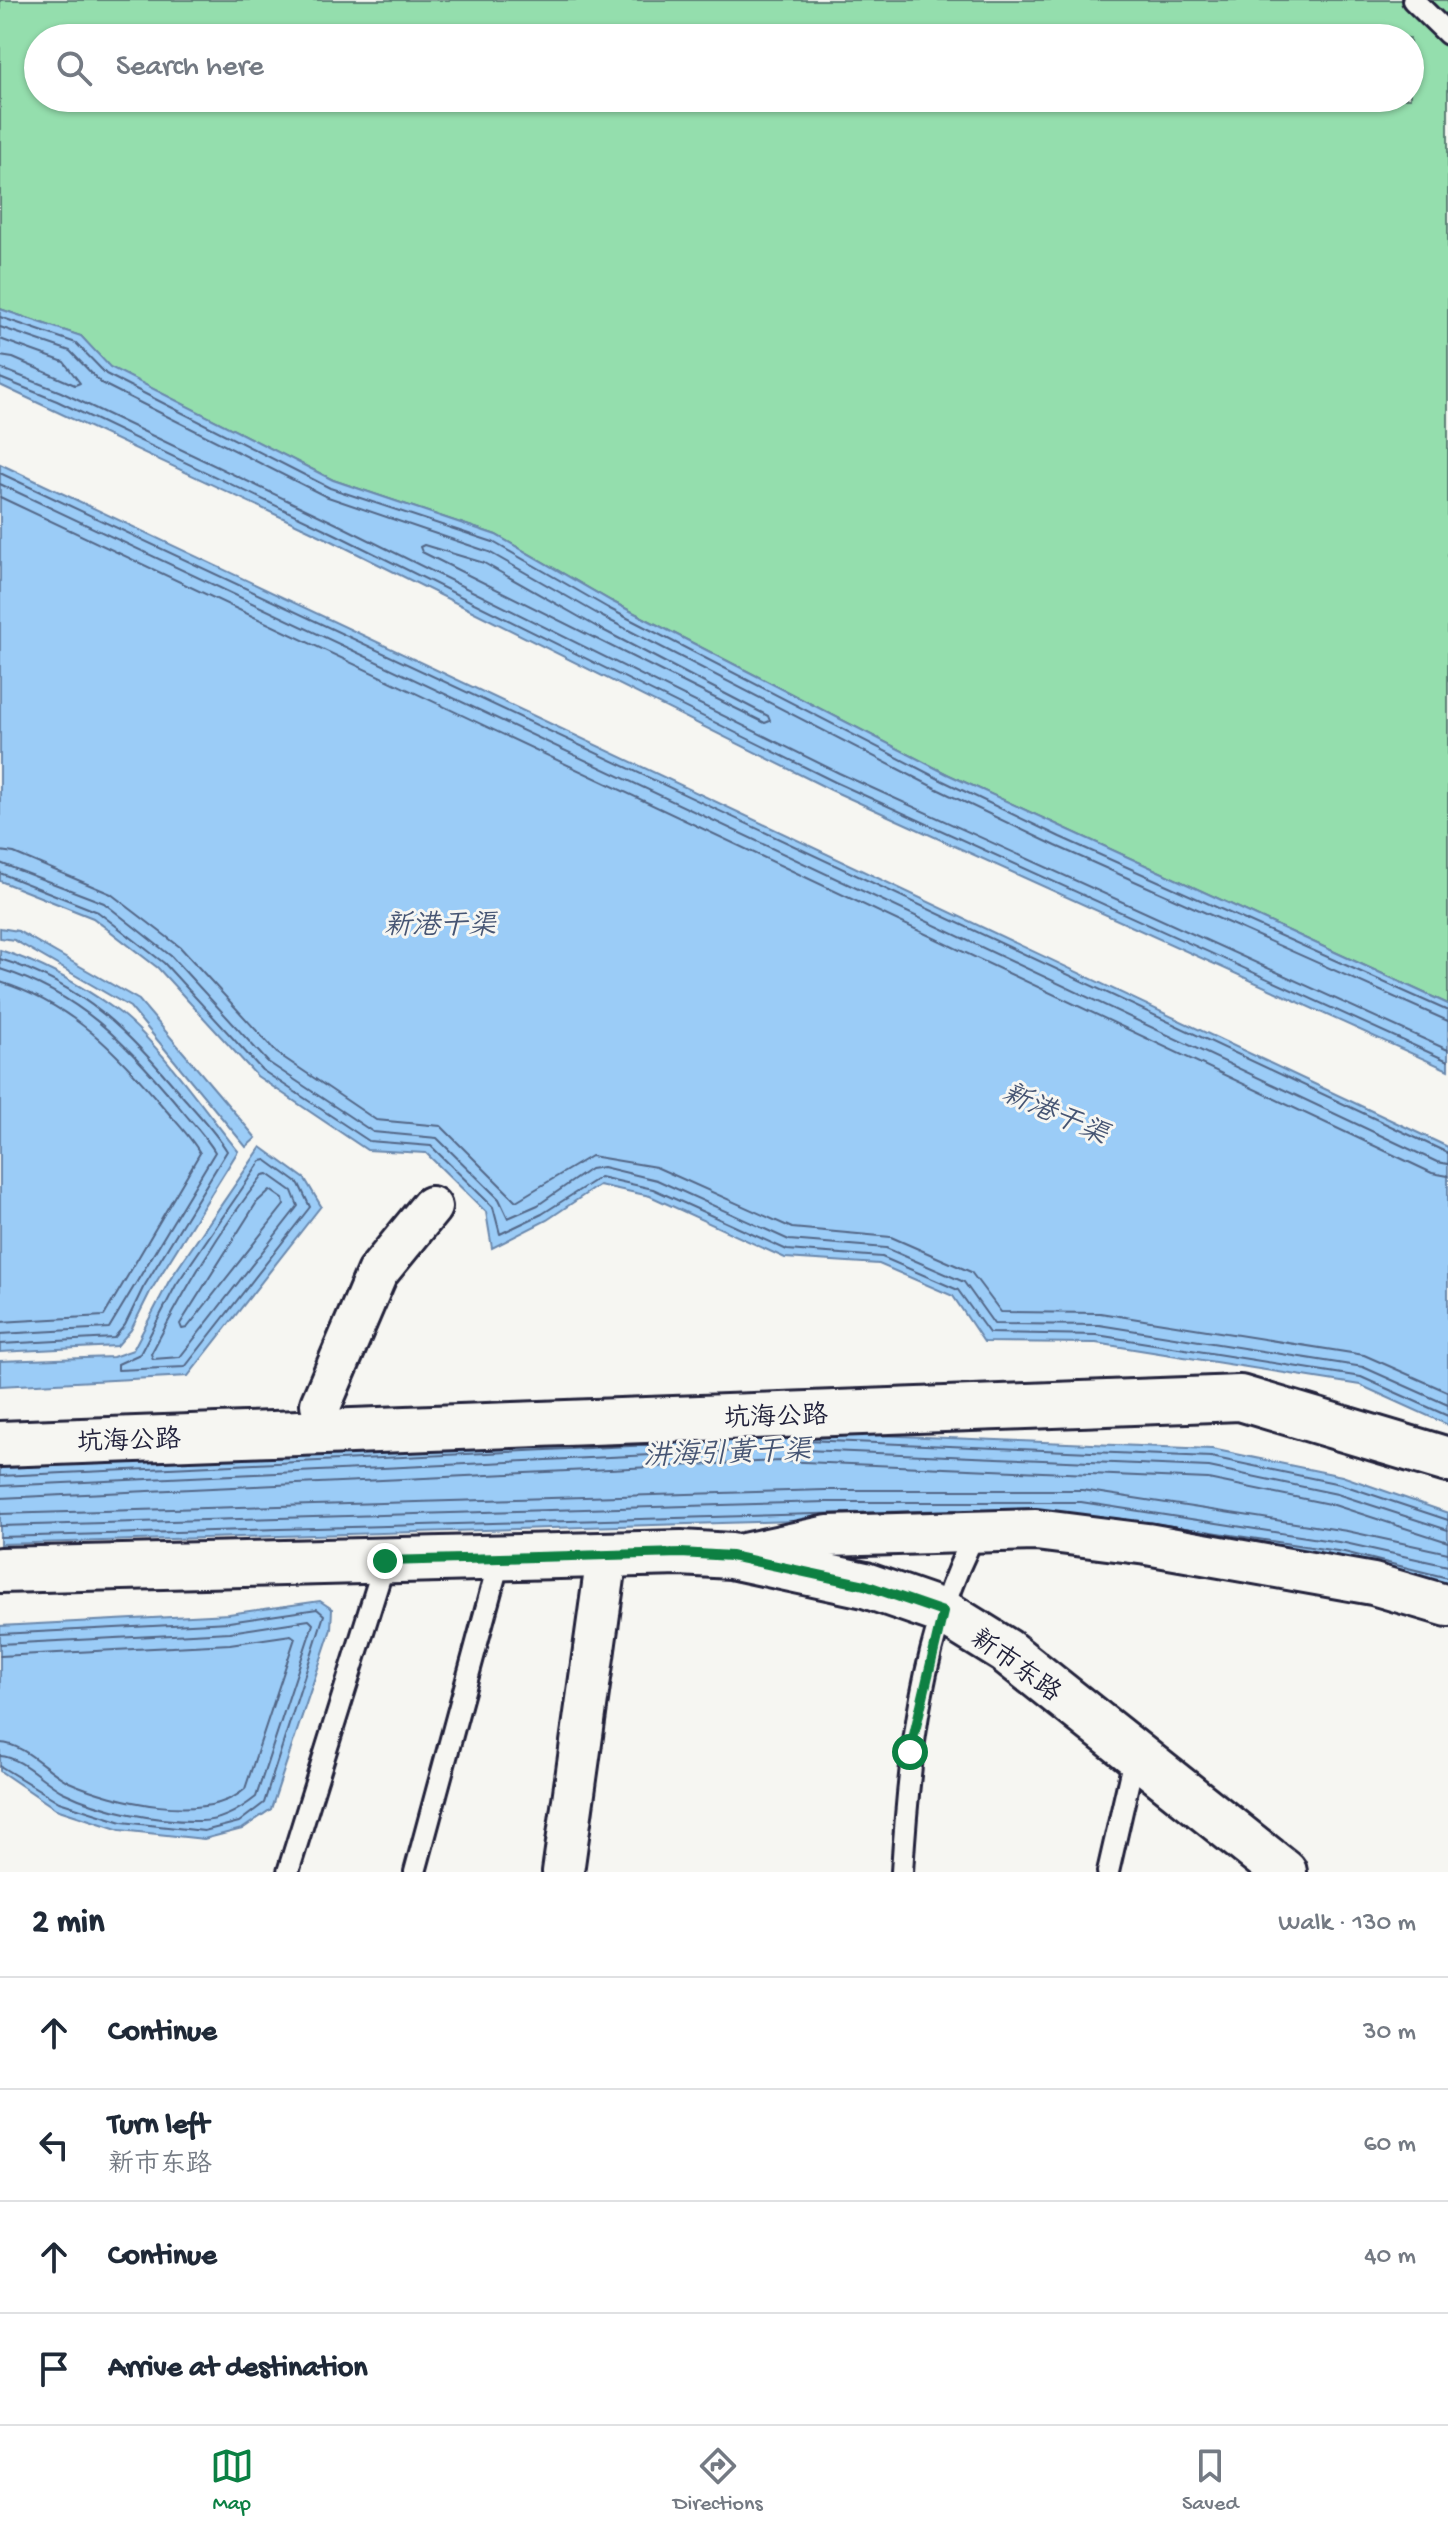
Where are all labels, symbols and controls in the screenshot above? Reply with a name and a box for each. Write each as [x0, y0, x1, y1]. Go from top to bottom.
search box [24, 24, 1424, 112]
icon: search [52, 46, 96, 90]
text: Search here [116, 51, 264, 86]
water label: 新港干渠 [384, 910, 498, 944]
water label: 新港干渠 [996, 1077, 1114, 1155]
street label: 坑海公路 [724, 1400, 829, 1437]
street label: 坑海公路 [77, 1424, 182, 1461]
water label: 汫海引黄干渠 [643, 1435, 814, 1475]
route end [367, 1543, 403, 1579]
street label: 新市东路 [963, 1623, 1067, 1711]
route start [892, 1734, 928, 1770]
text: 2 min [32, 1904, 104, 1944]
text: Walk · 130 m [1278, 1909, 1416, 1940]
icon: ahead [32, 2011, 76, 2055]
text: Continue [108, 2016, 217, 2051]
text: 30 m [1363, 2018, 1416, 2049]
text: Turn left [108, 2109, 209, 2144]
icon: left [32, 2123, 76, 2167]
text: 60 m [1363, 2130, 1416, 2161]
text: 新市东路 [108, 2151, 212, 2182]
icon: ahead [32, 2235, 76, 2279]
text: Continue [108, 2240, 217, 2275]
text: 40 m [1364, 2242, 1416, 2273]
icon: arrive [32, 2347, 76, 2391]
text: Arrive at destination [108, 2352, 368, 2387]
tab: Map [210, 2444, 254, 2518]
tab: Directions [673, 2444, 763, 2518]
tab: Saved [1182, 2444, 1238, 2518]

